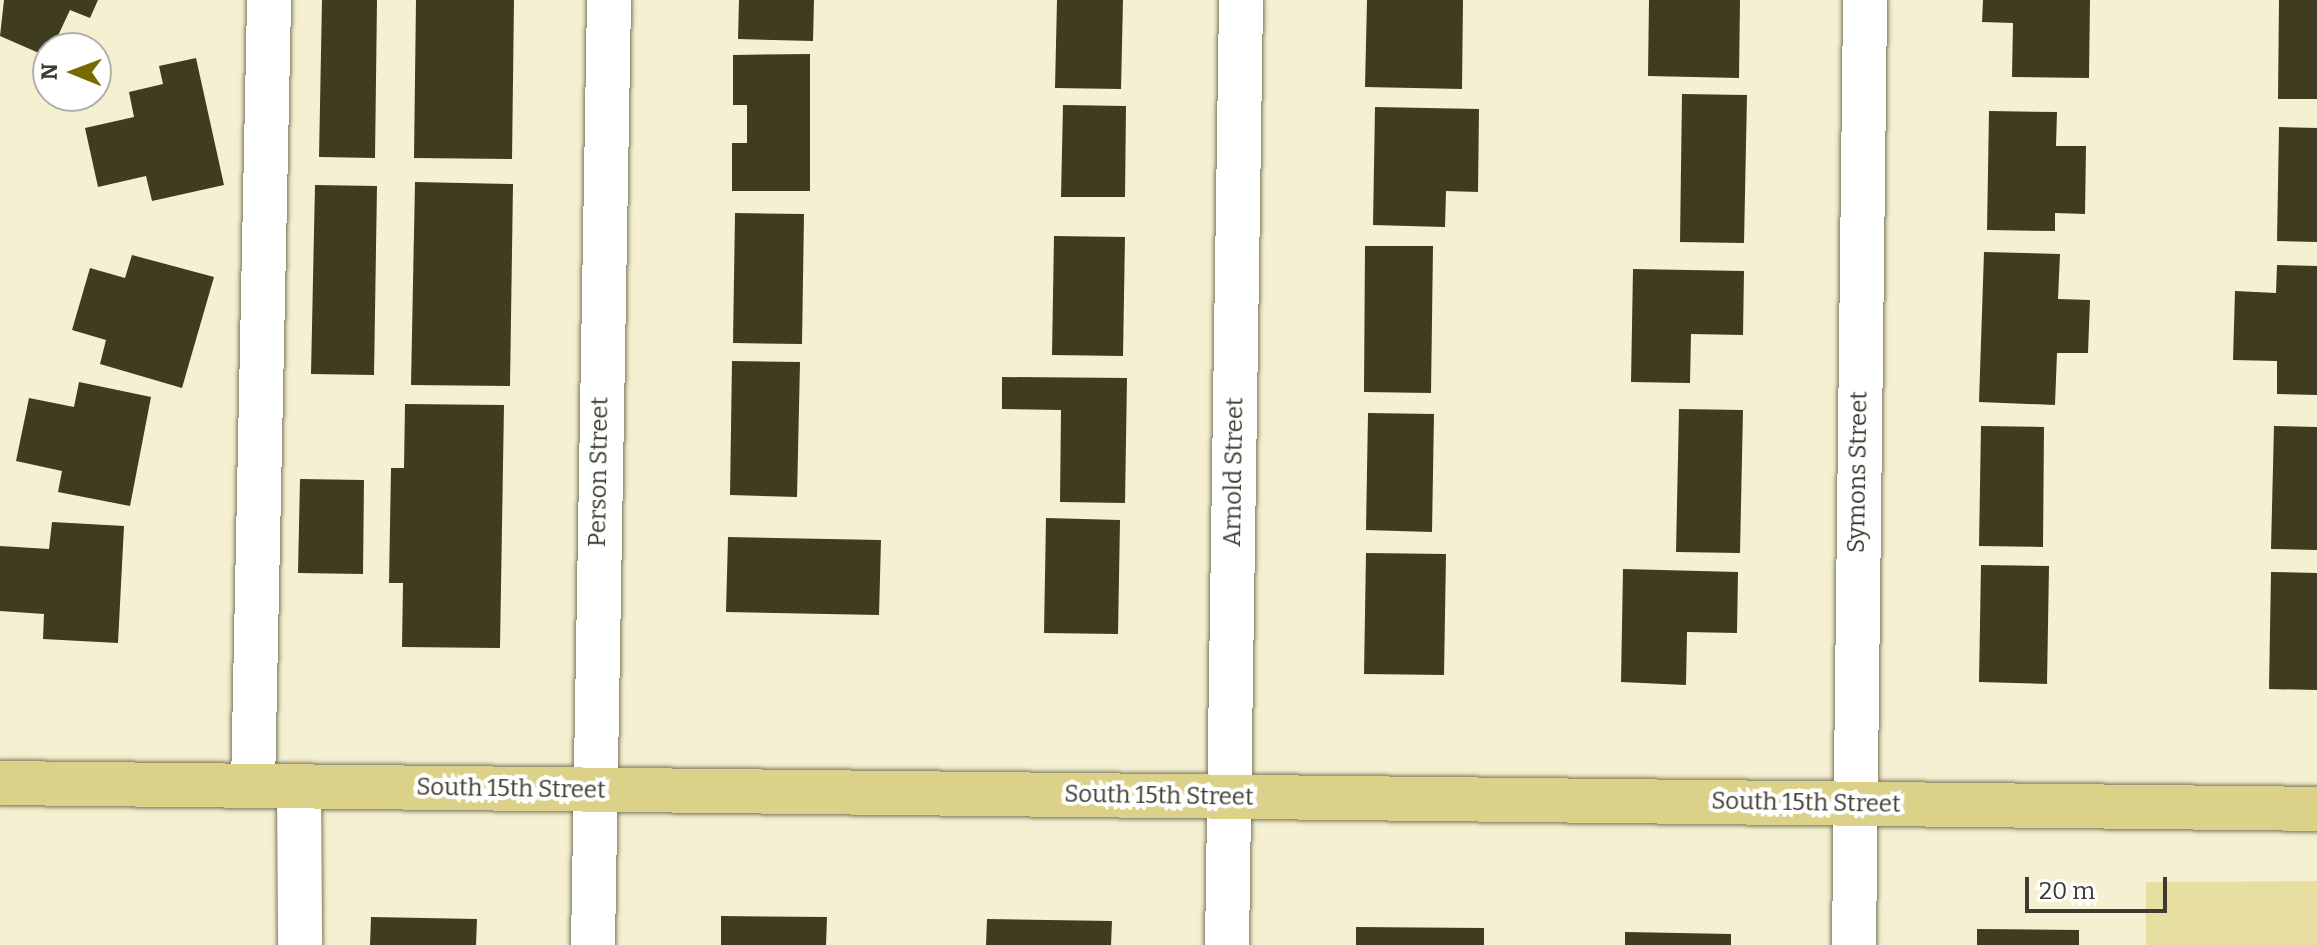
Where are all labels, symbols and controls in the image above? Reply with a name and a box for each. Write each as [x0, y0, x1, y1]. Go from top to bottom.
north arrow [32, 32, 112, 112]
text: N [36, 63, 63, 80]
street label: Symons Street [1842, 391, 1874, 553]
street label: Person Street [583, 397, 615, 547]
street label: Arnold Street [1218, 397, 1250, 547]
street label: South 15th Street [416, 773, 606, 805]
street label: South 15th Street [1064, 780, 1254, 812]
street label: South 15th Street [1711, 787, 1901, 819]
scale bar [2029, 861, 2171, 911]
text: 20 m [2039, 877, 2095, 905]

